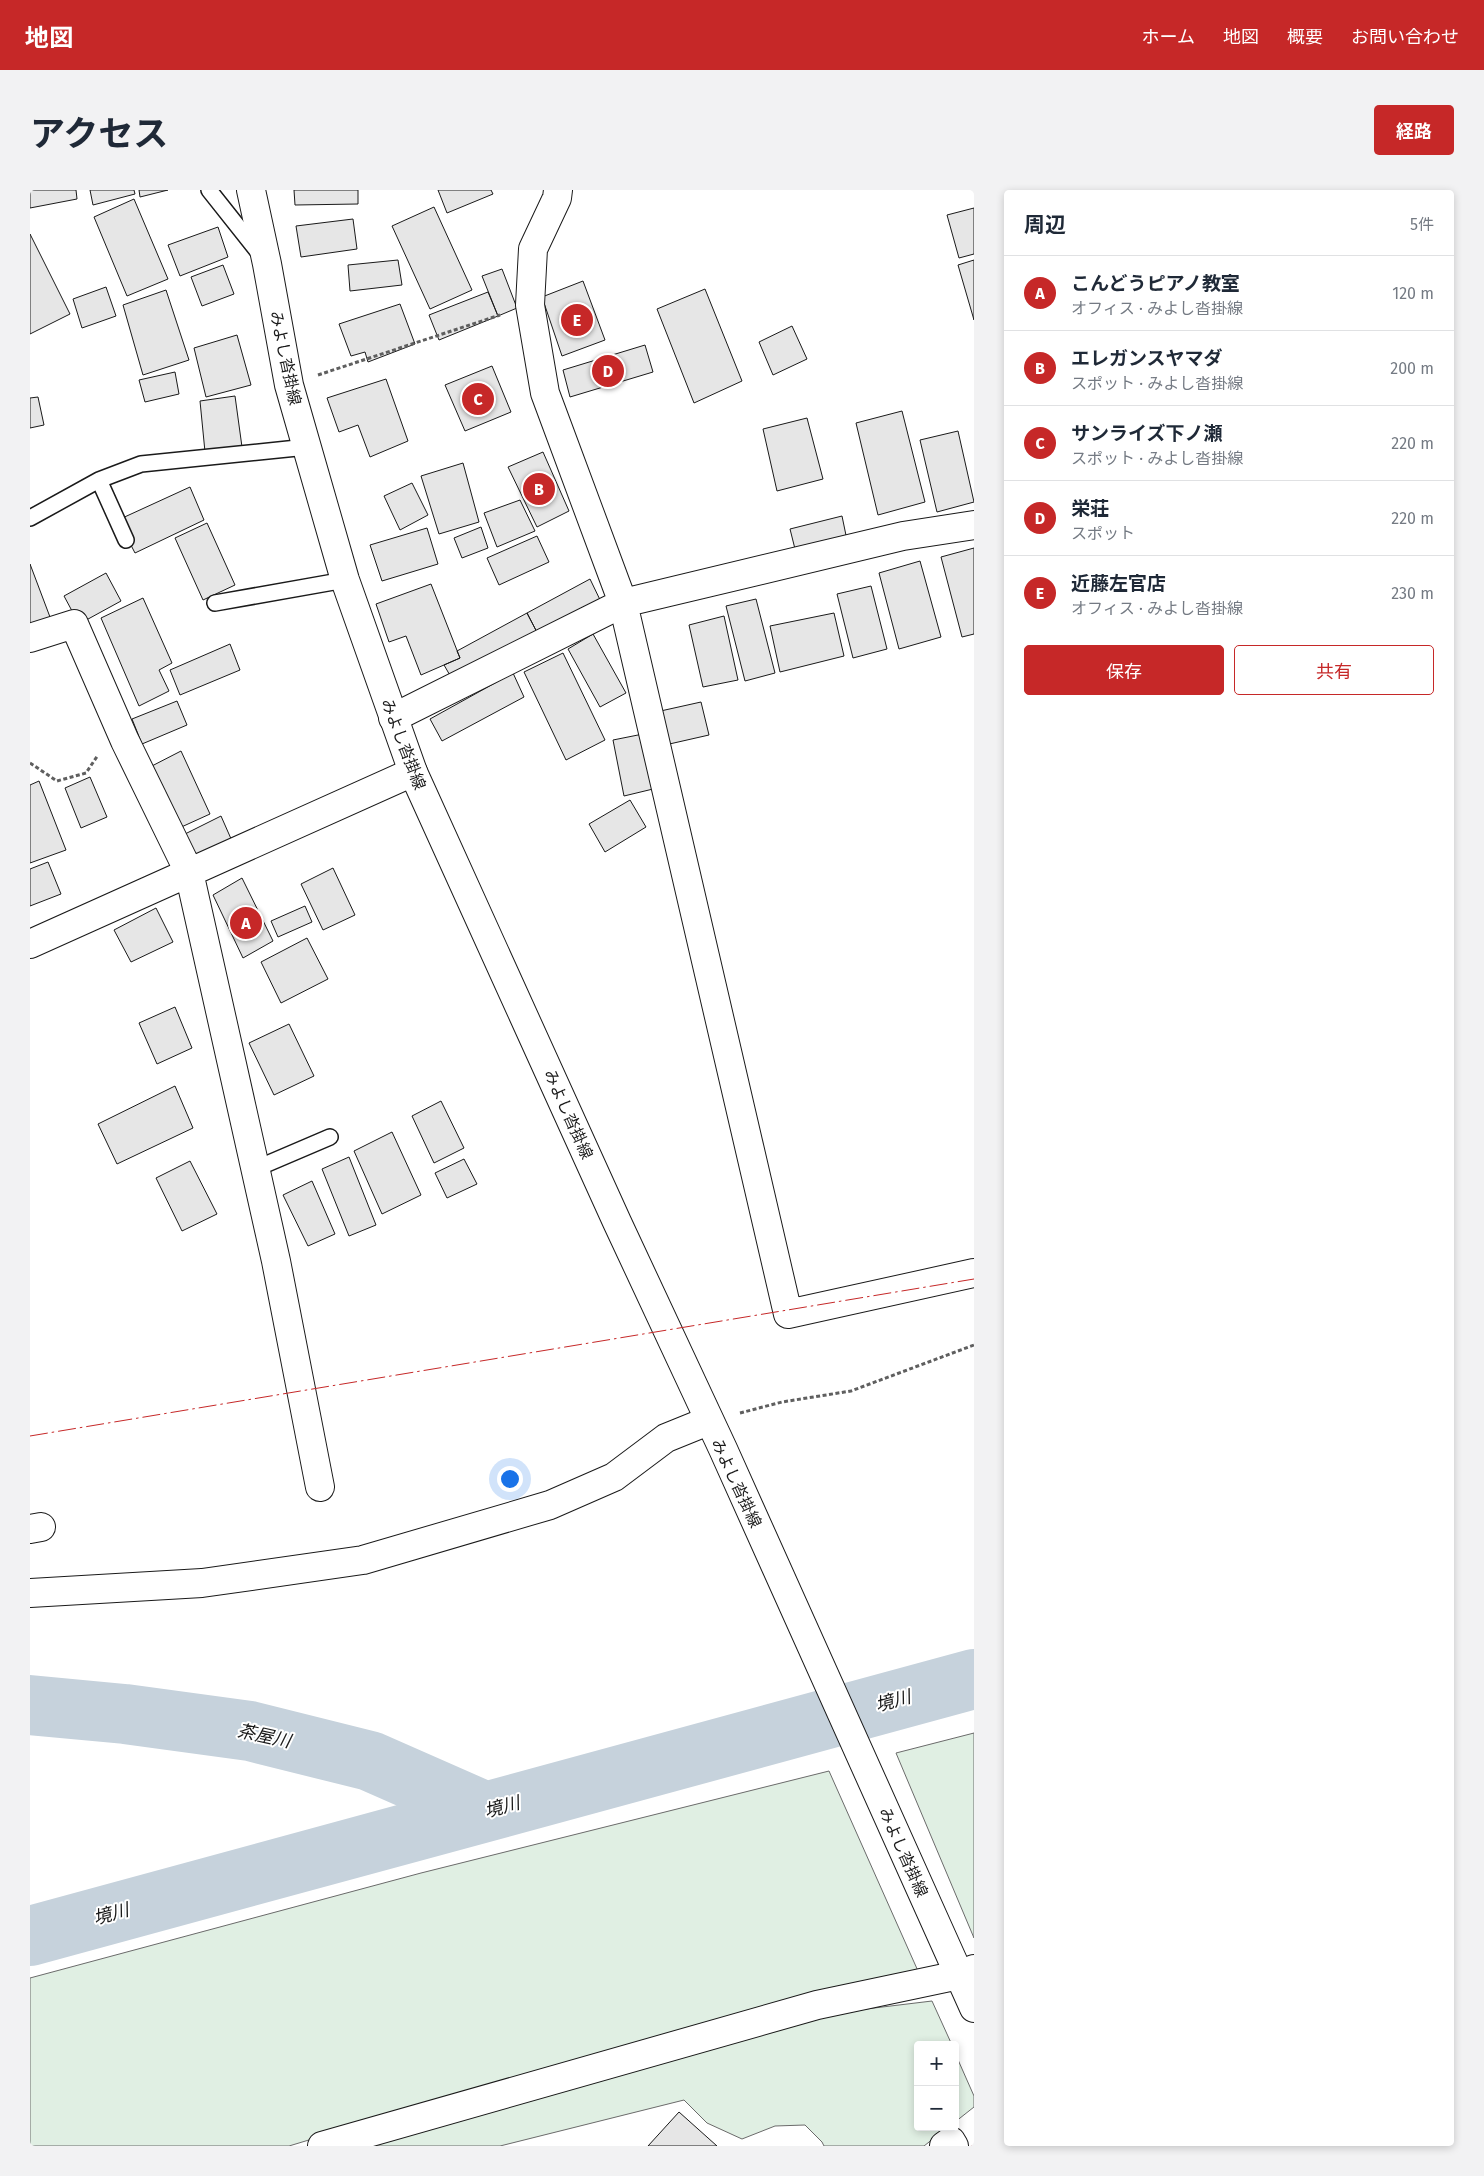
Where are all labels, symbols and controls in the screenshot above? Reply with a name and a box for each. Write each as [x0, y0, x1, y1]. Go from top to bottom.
text: 地図 [25, 24, 73, 52]
text: ホーム [1142, 26, 1195, 48]
text: 地図 [1223, 26, 1259, 48]
text: 概要 [1287, 26, 1323, 48]
text: お問い合わせ [1351, 26, 1459, 48]
button: 経路 [1374, 105, 1454, 155]
text: アクセス [30, 113, 168, 155]
text: 周辺 [1024, 212, 1066, 238]
text: 5件 [1410, 215, 1434, 234]
text: こんどうピアノ教室 [1071, 272, 1240, 295]
text: A [1035, 284, 1045, 303]
text: 120 m [1392, 284, 1434, 303]
text: オフィス · みよし沓掛線 [1071, 299, 1243, 318]
pin: E [561, 301, 593, 339]
street label: みよし沓掛線 [266, 309, 305, 407]
text: エレガンスヤマダ [1071, 347, 1223, 370]
pin: D [592, 352, 624, 390]
text: B [1035, 359, 1045, 378]
text: 200 m [1390, 359, 1434, 378]
text: スポット · みよし沓掛線 [1071, 374, 1243, 393]
pin: C [462, 380, 494, 418]
text: サンライズ下ノ瀬 [1071, 422, 1222, 445]
text: C [1035, 434, 1045, 453]
text: 220 m [1391, 434, 1434, 453]
text: スポット · みよし沓掛線 [1071, 449, 1243, 468]
pin: B [523, 470, 555, 508]
text: 栄荘 [1071, 497, 1109, 520]
text: D [1035, 509, 1045, 528]
text: 220 m [1391, 509, 1434, 528]
text: スポット [1071, 524, 1135, 543]
text: 近藤左官店 [1071, 572, 1166, 595]
text: E [1036, 584, 1044, 603]
text: 230 m [1391, 584, 1434, 603]
text: オフィス · みよし沓掛線 [1071, 599, 1243, 618]
button: 保存 [1024, 645, 1224, 695]
button: 共有 [1234, 645, 1434, 695]
street label: みよし沓掛線 [377, 696, 430, 792]
pin: A [230, 904, 262, 942]
street label: みよし沓掛線 [540, 1066, 597, 1162]
street label: みよし沓掛線 [708, 1436, 765, 1531]
your location [497, 1466, 523, 1492]
water label: 境川 [873, 1685, 915, 1716]
water label: 茶屋川 [235, 1720, 295, 1753]
water label: 境川 [482, 1791, 524, 1822]
street label: みよし沓掛線 [875, 1804, 932, 1900]
water label: 境川 [91, 1898, 133, 1929]
map controls [914, 2041, 959, 2131]
button: + [914, 2041, 959, 2086]
button: − [914, 2086, 959, 2131]

